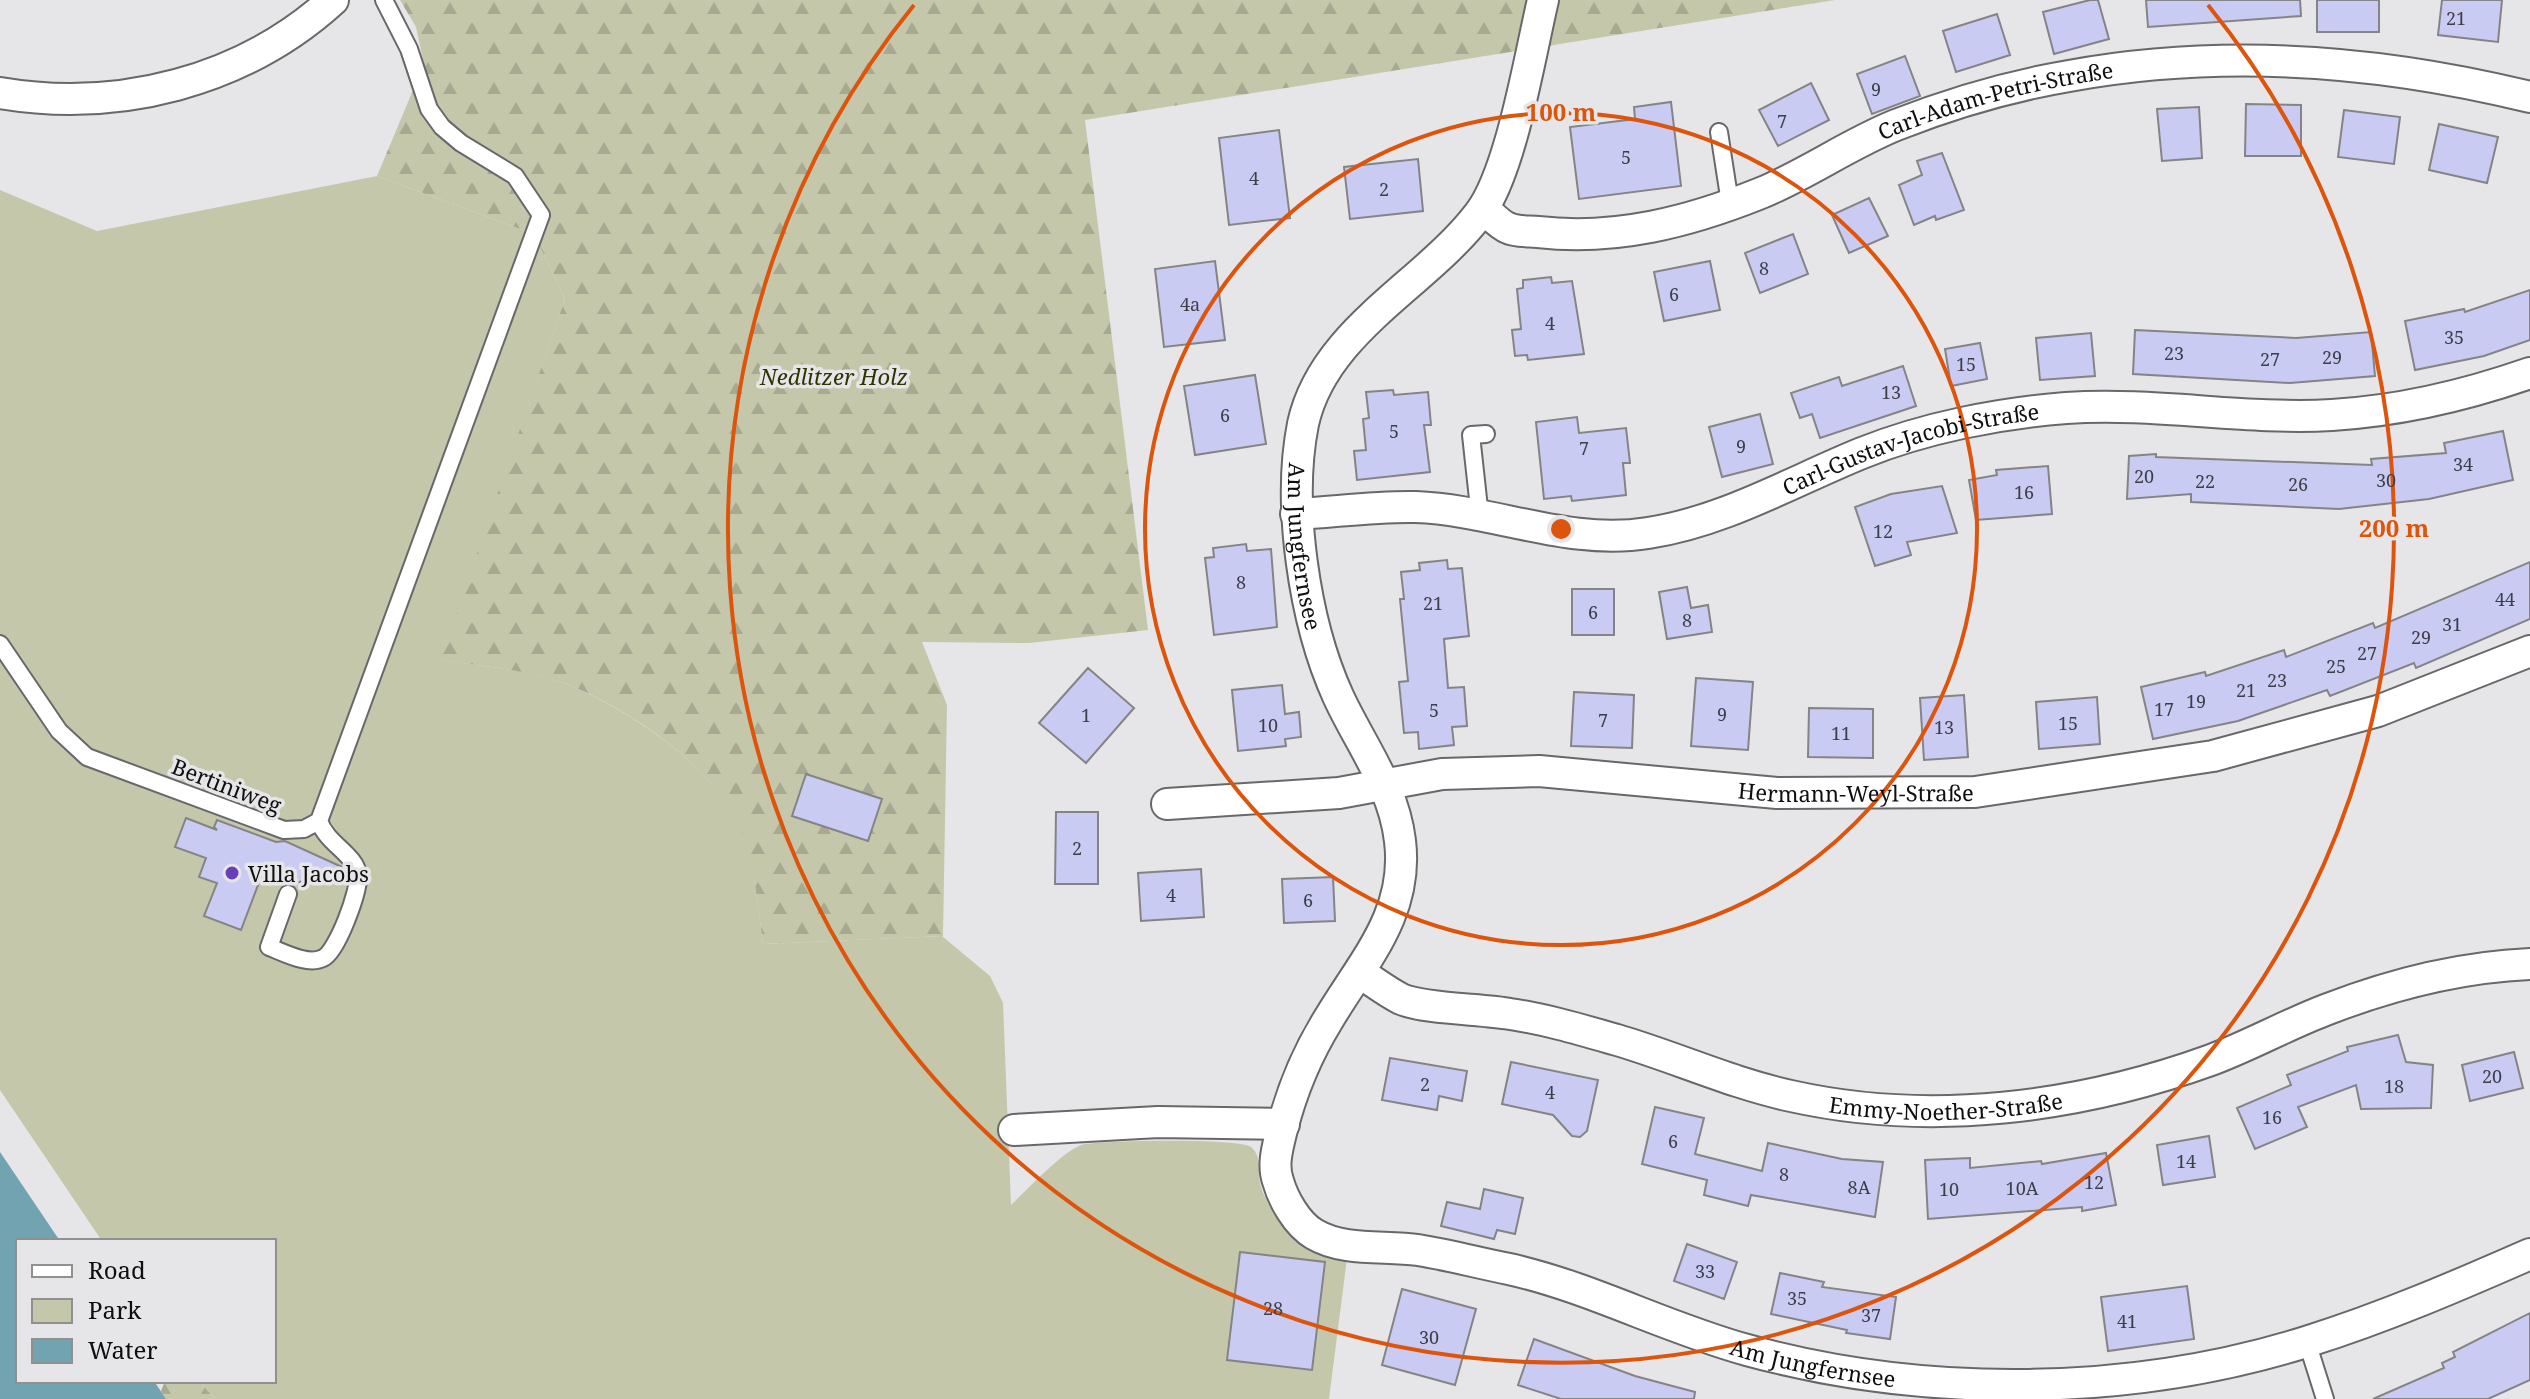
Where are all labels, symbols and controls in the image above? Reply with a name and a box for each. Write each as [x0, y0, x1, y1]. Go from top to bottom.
house number: 21 [2446, 6, 2466, 30]
street label: Carl-Adam-Petri-Straße [1872, 54, 2115, 146]
house number: 9 [1871, 77, 1881, 101]
text: 100 m [1526, 95, 1597, 128]
house number: 7 [1777, 109, 1787, 133]
house number: 5 [1621, 145, 1631, 169]
house number: 4 [1249, 166, 1259, 190]
house number: 2 [1379, 177, 1389, 201]
house number: 8 [1759, 256, 1769, 280]
house number: 6 [1669, 282, 1679, 306]
house number: 4a [1180, 292, 1200, 316]
house number: 4 [1545, 311, 1555, 335]
house number: 35 [2444, 325, 2464, 349]
house number: 23 [2164, 341, 2184, 365]
house number: 29 [2322, 345, 2342, 369]
house number: 27 [2260, 347, 2280, 371]
house number: 15 [1956, 352, 1976, 376]
park label: Nedlitzer Holz [759, 361, 908, 391]
house number: 13 [1881, 380, 1901, 404]
street label: Carl-Gustav-Jacobi-Straße [1777, 396, 2041, 502]
house number: 6 [1220, 403, 1230, 427]
house number: 5 [1389, 419, 1399, 443]
house number: 9 [1736, 434, 1746, 458]
house number: 7 [1579, 436, 1589, 460]
house number: 34 [2453, 452, 2473, 476]
street label: Am Jungfernsee [1282, 462, 1329, 633]
house number: 20 [2134, 464, 2154, 488]
house number: 30 [2376, 468, 2396, 492]
house number: 22 [2195, 469, 2215, 493]
house number: 26 [2288, 472, 2308, 496]
house number: 16 [2014, 480, 2034, 504]
text: 200 m [2359, 511, 2430, 544]
centre of rings [1547, 515, 1575, 543]
house number: 12 [1873, 519, 1893, 543]
house number: 8 [1236, 570, 1246, 594]
house number: 44 [2495, 587, 2515, 611]
house number: 21 [1423, 591, 1443, 615]
house number: 6 [1588, 600, 1598, 624]
house number: 8 [1682, 608, 1692, 632]
house number: 31 [2442, 612, 2462, 636]
house number: 29 [2411, 625, 2431, 649]
house number: 27 [2357, 641, 2377, 665]
house number: 25 [2326, 654, 2346, 678]
house number: 23 [2267, 668, 2287, 692]
house number: 21 [2236, 678, 2256, 702]
house number: 19 [2186, 689, 2206, 713]
house number: 17 [2154, 697, 2174, 721]
house number: 5 [1429, 698, 1439, 722]
house number: 9 [1717, 702, 1727, 726]
house number: 1 [1081, 703, 1091, 727]
house number: 7 [1598, 708, 1608, 732]
house number: 15 [2058, 711, 2078, 735]
house number: 10 [1258, 713, 1278, 737]
house number: 13 [1934, 715, 1954, 739]
house number: 11 [1831, 721, 1851, 745]
street label: Bertiniweg [168, 750, 286, 820]
street label: Hermann-Weyl-Straße [1737, 774, 1974, 808]
house number: 2 [1072, 836, 1082, 860]
place label: Villa Jacobs [248, 858, 369, 888]
marker: Villa Jacobs [223, 864, 241, 882]
house number: 4 [1166, 883, 1176, 907]
house number: 6 [1303, 888, 1313, 912]
house number: 20 [2482, 1064, 2502, 1088]
house number: 2 [1420, 1072, 1430, 1096]
house number: 18 [2384, 1074, 2404, 1098]
house number: 4 [1545, 1080, 1555, 1104]
street label: Emmy-Noether-Straße [1827, 1085, 2065, 1126]
house number: 16 [2262, 1105, 2282, 1129]
house number: 6 [1668, 1129, 1678, 1153]
house number: 14 [2176, 1149, 2196, 1173]
house number: 8 [1779, 1162, 1789, 1186]
house number: 12 [2084, 1170, 2104, 1194]
house number: 8A [1848, 1175, 1871, 1199]
house number: 10A [2006, 1176, 2039, 1200]
house number: 10 [1939, 1177, 1959, 1201]
legend [16, 1239, 276, 1383]
text: Road [88, 1253, 146, 1286]
house number: 33 [1695, 1259, 1715, 1283]
house number: 35 [1787, 1286, 1807, 1310]
text: Park [88, 1293, 142, 1326]
house number: 28 [1263, 1296, 1283, 1320]
house number: 37 [1861, 1303, 1881, 1327]
house number: 41 [2117, 1309, 2137, 1333]
house number: 30 [1419, 1325, 1439, 1349]
street label: Am Jungfernsee [1727, 1331, 1897, 1393]
text: Water [88, 1333, 158, 1366]

